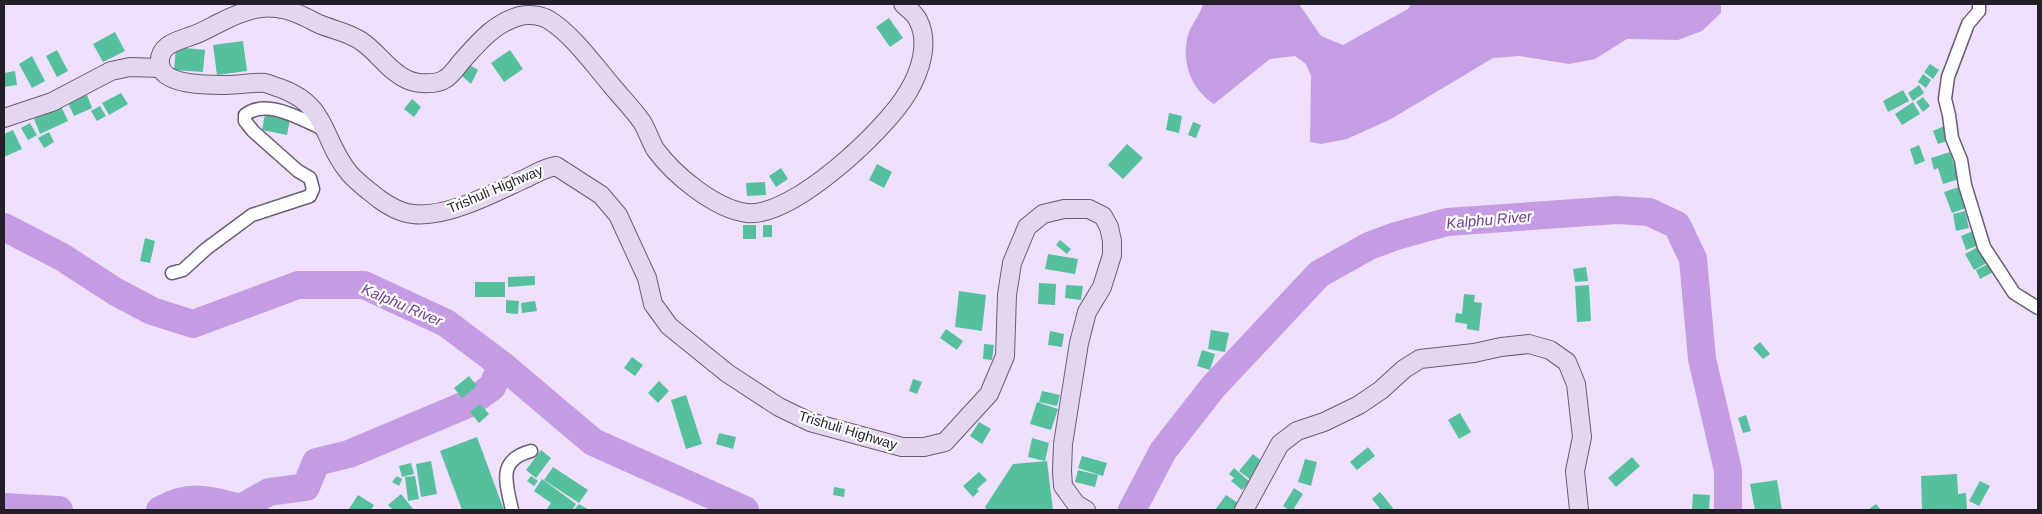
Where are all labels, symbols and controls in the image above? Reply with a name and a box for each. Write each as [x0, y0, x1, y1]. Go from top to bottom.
street label: Trishuli Highway [445, 162, 545, 216]
water label: Kalphu River [1445, 207, 1533, 232]
water label: Kalphu River [359, 280, 446, 330]
street label: Trishuli Highway [797, 407, 899, 453]

